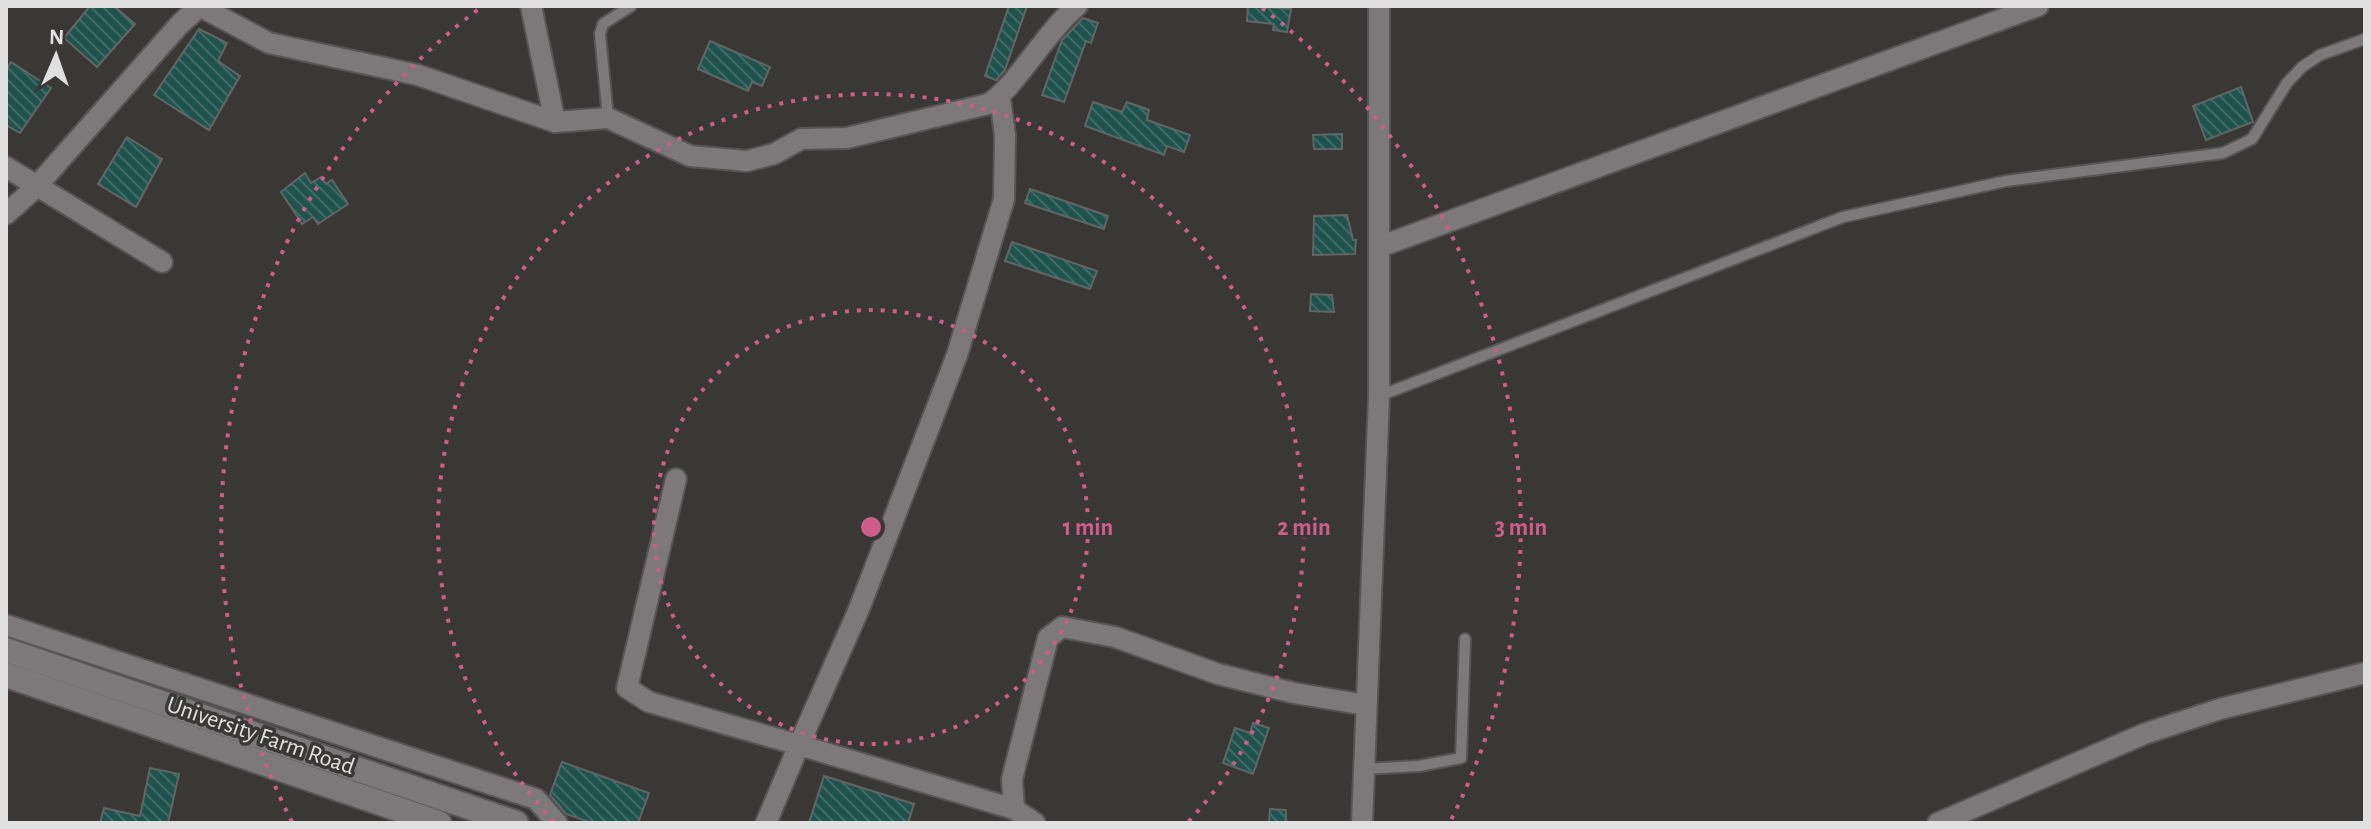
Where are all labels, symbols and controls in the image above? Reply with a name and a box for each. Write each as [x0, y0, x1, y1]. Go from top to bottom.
north arrow [16, 16, 96, 96]
text: N [49, 26, 65, 48]
centre of rings [857, 513, 885, 541]
text: 1 min [1063, 516, 1113, 540]
text: 2 min [1277, 516, 1331, 540]
text: 3 min [1495, 516, 1547, 540]
street label: University Farm Road [164, 693, 358, 779]

